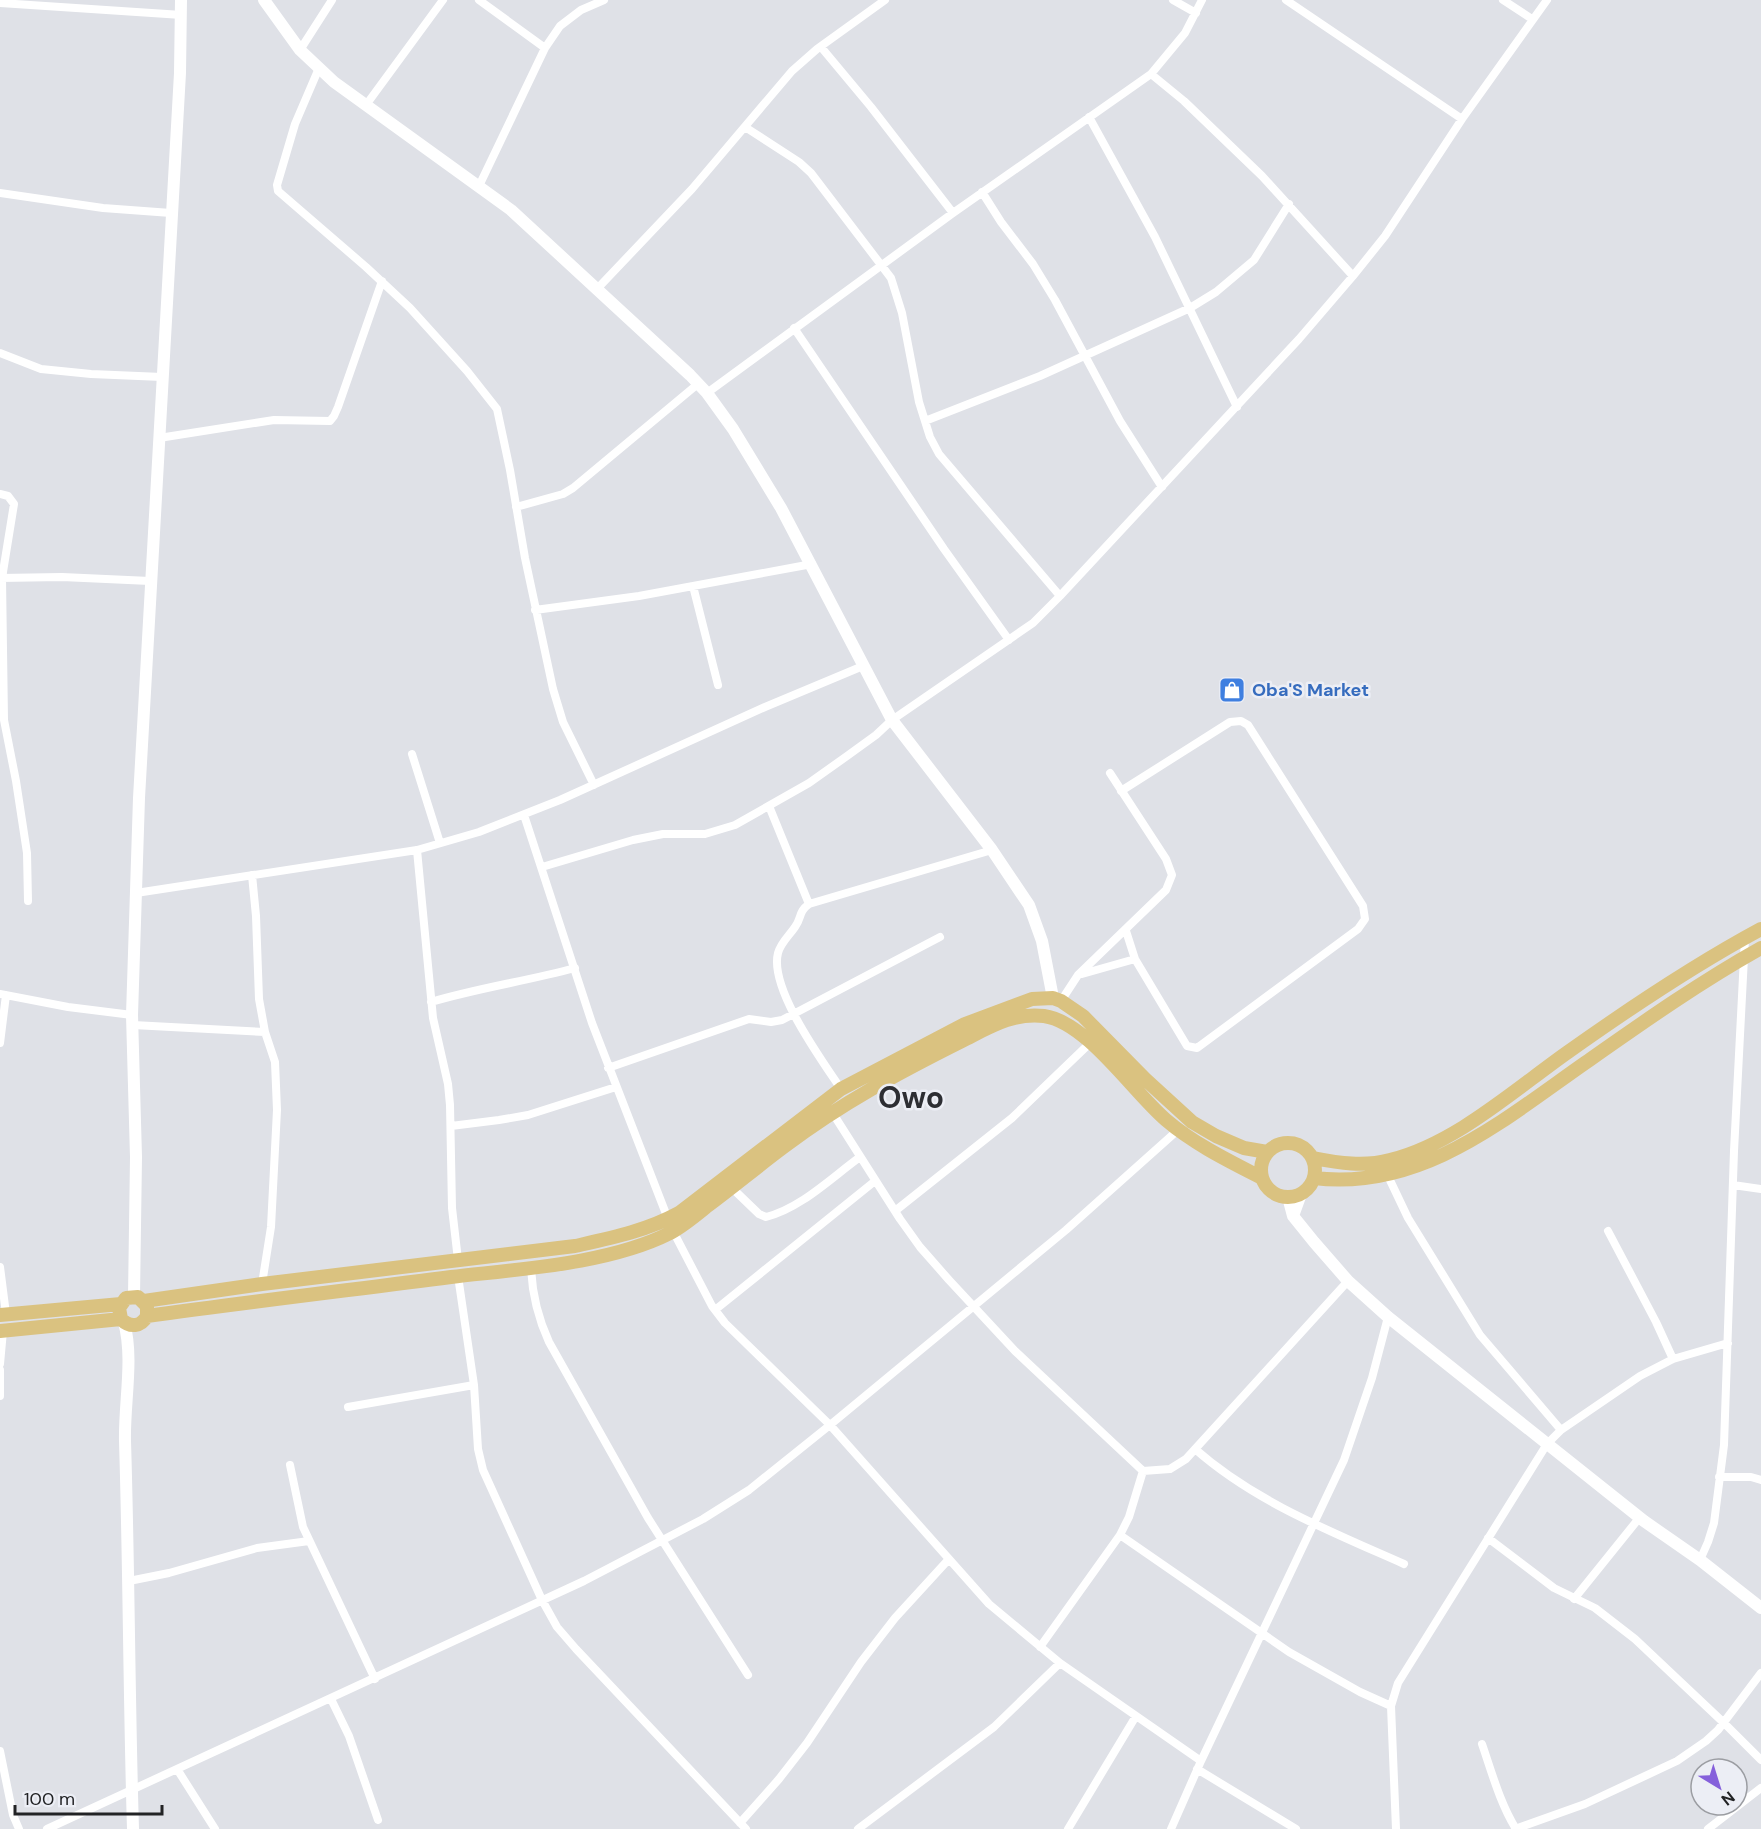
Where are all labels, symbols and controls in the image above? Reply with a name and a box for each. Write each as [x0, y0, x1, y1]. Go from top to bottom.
shop icon: Oba'S Market [1217, 675, 1247, 705]
place label: Oba'S Market [1252, 678, 1369, 702]
district label: Owo [878, 1078, 944, 1117]
north arrow [1689, 1757, 1749, 1817]
scale bar [15, 1778, 162, 1816]
text: 100 m [24, 1787, 75, 1811]
text: N [1717, 1787, 1739, 1810]

